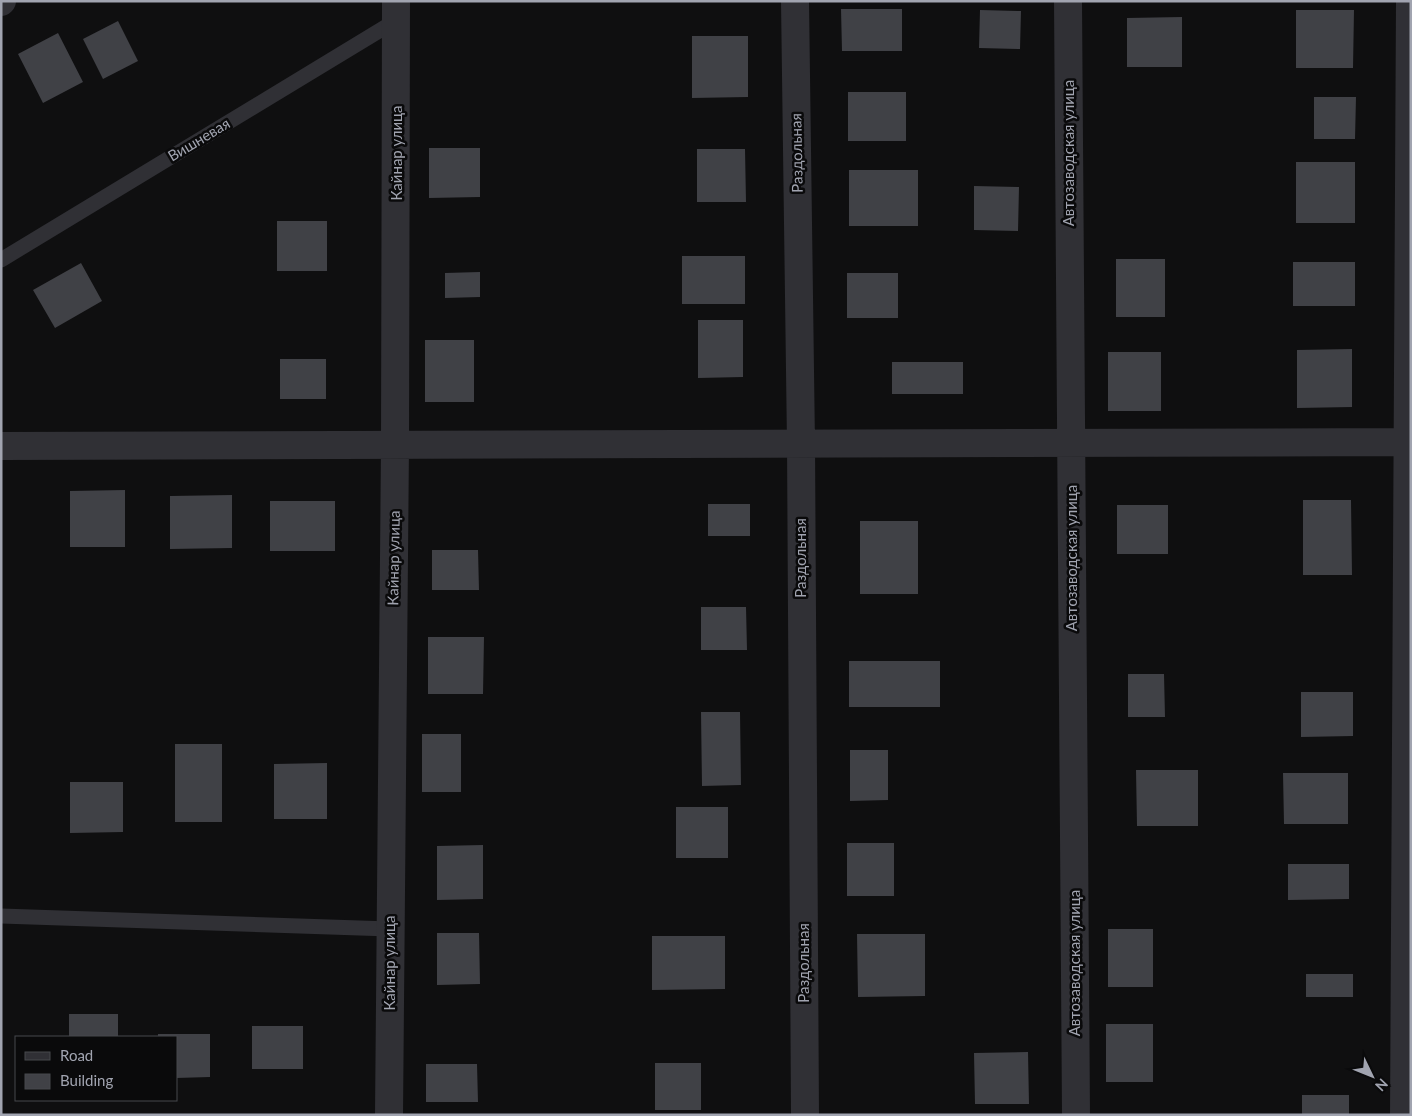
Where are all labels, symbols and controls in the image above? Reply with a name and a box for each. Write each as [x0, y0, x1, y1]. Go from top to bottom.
street label: Автозаводская улица [1059, 80, 1077, 226]
street label: Кайнар улица [387, 105, 405, 201]
street label: Раздольная [786, 113, 806, 193]
street label: Вишневая [164, 114, 233, 165]
street label: Автозаводская улица [1062, 485, 1080, 631]
street label: Кайнар улица [383, 510, 403, 606]
street label: Раздольная [791, 518, 809, 598]
street label: Автозаводская улица [1065, 890, 1083, 1036]
street label: Кайнар улица [380, 915, 398, 1011]
street label: Раздольная [794, 923, 812, 1003]
legend [15, 1036, 178, 1101]
text: Road [60, 1046, 93, 1064]
north arrow [1347, 1051, 1397, 1101]
text: Building [60, 1071, 113, 1089]
text: N [1372, 1075, 1392, 1095]

